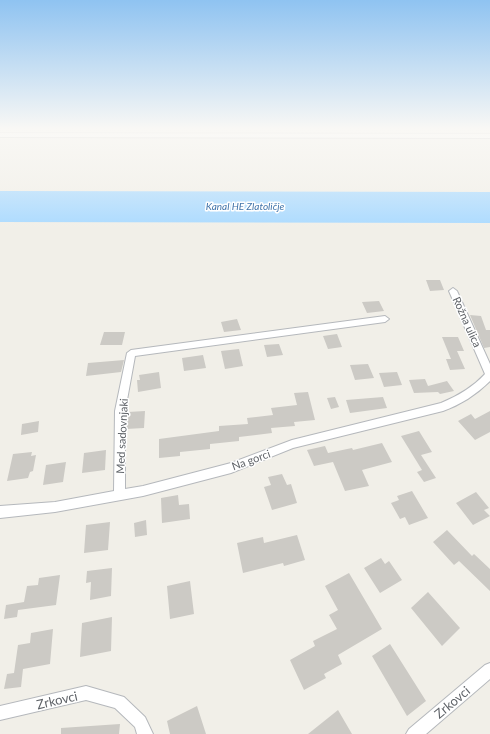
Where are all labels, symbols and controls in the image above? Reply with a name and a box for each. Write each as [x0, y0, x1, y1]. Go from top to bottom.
water label: Kanal HE Zlatoličje [206, 200, 284, 212]
street label: Rožna ulica [451, 294, 484, 349]
street label: Med sadovnjaki [113, 398, 130, 474]
street label: Na gorci [230, 446, 272, 472]
street label: Zrkovci [431, 682, 473, 722]
street label: Zrkovci [35, 688, 79, 712]

